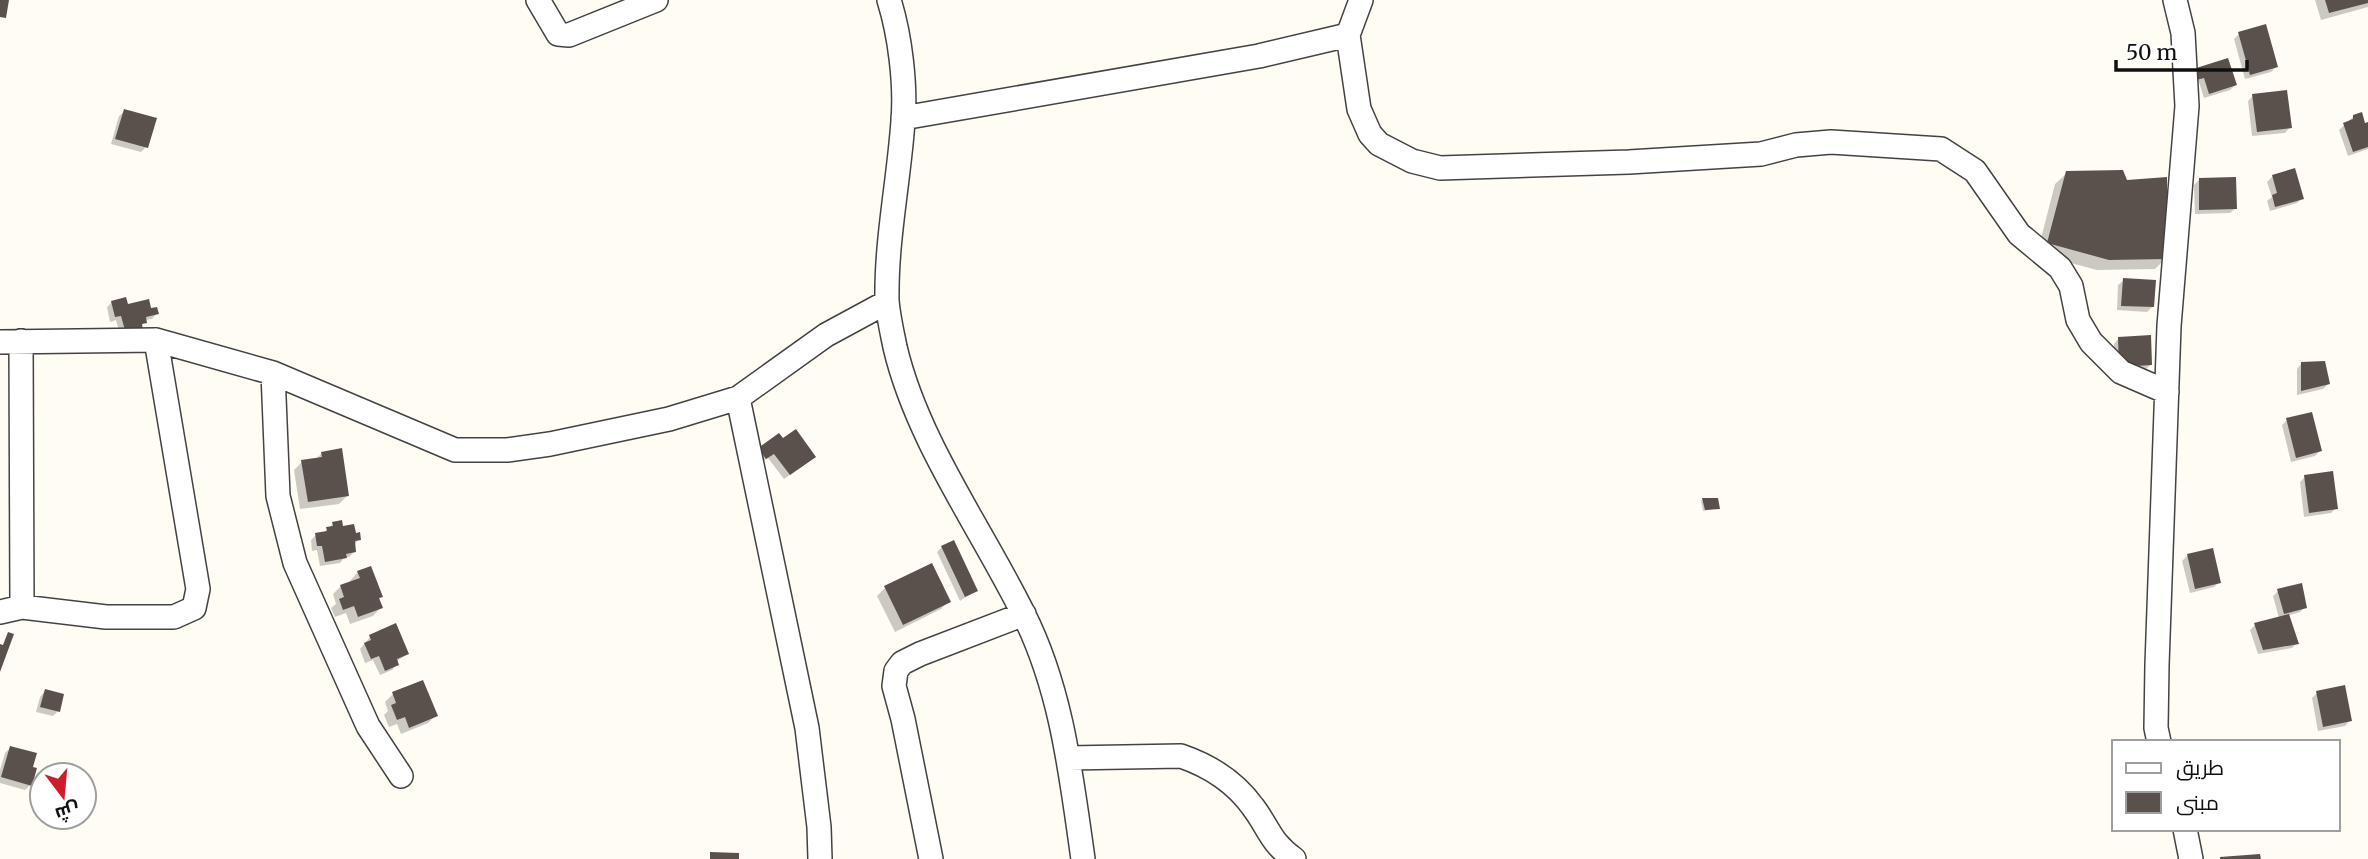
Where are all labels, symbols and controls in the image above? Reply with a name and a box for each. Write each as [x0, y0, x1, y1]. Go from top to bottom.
scale bar [2116, 28, 2247, 72]
text: 50 m [2126, 39, 2177, 66]
legend [2112, 740, 2340, 831]
text: طريق [2176, 754, 2224, 781]
north arrow [28, 761, 98, 831]
text: مبنى [2176, 789, 2219, 816]
text: ش [53, 797, 83, 827]

